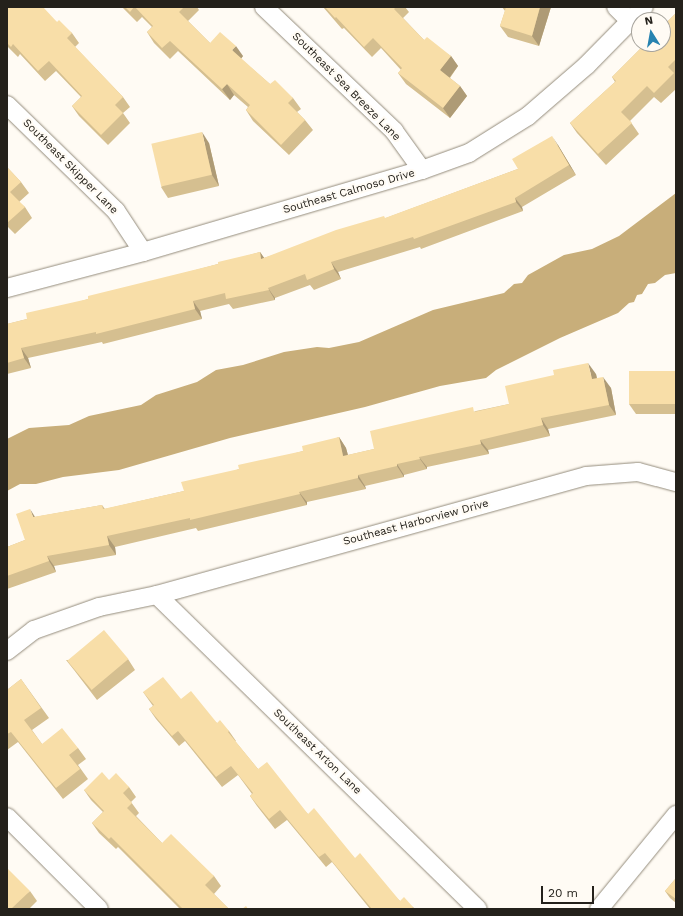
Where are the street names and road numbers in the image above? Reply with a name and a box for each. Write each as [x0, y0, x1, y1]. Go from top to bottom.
street label: Southeast Sea Breeze Lane [289, 30, 403, 144]
street label: Southeast Skipper Lane [20, 117, 120, 217]
street label: Southeast Calmoso Drive [282, 167, 416, 217]
street label: Southeast Harborview Drive [342, 497, 490, 549]
street label: Southeast Arton Lane [270, 706, 364, 798]

